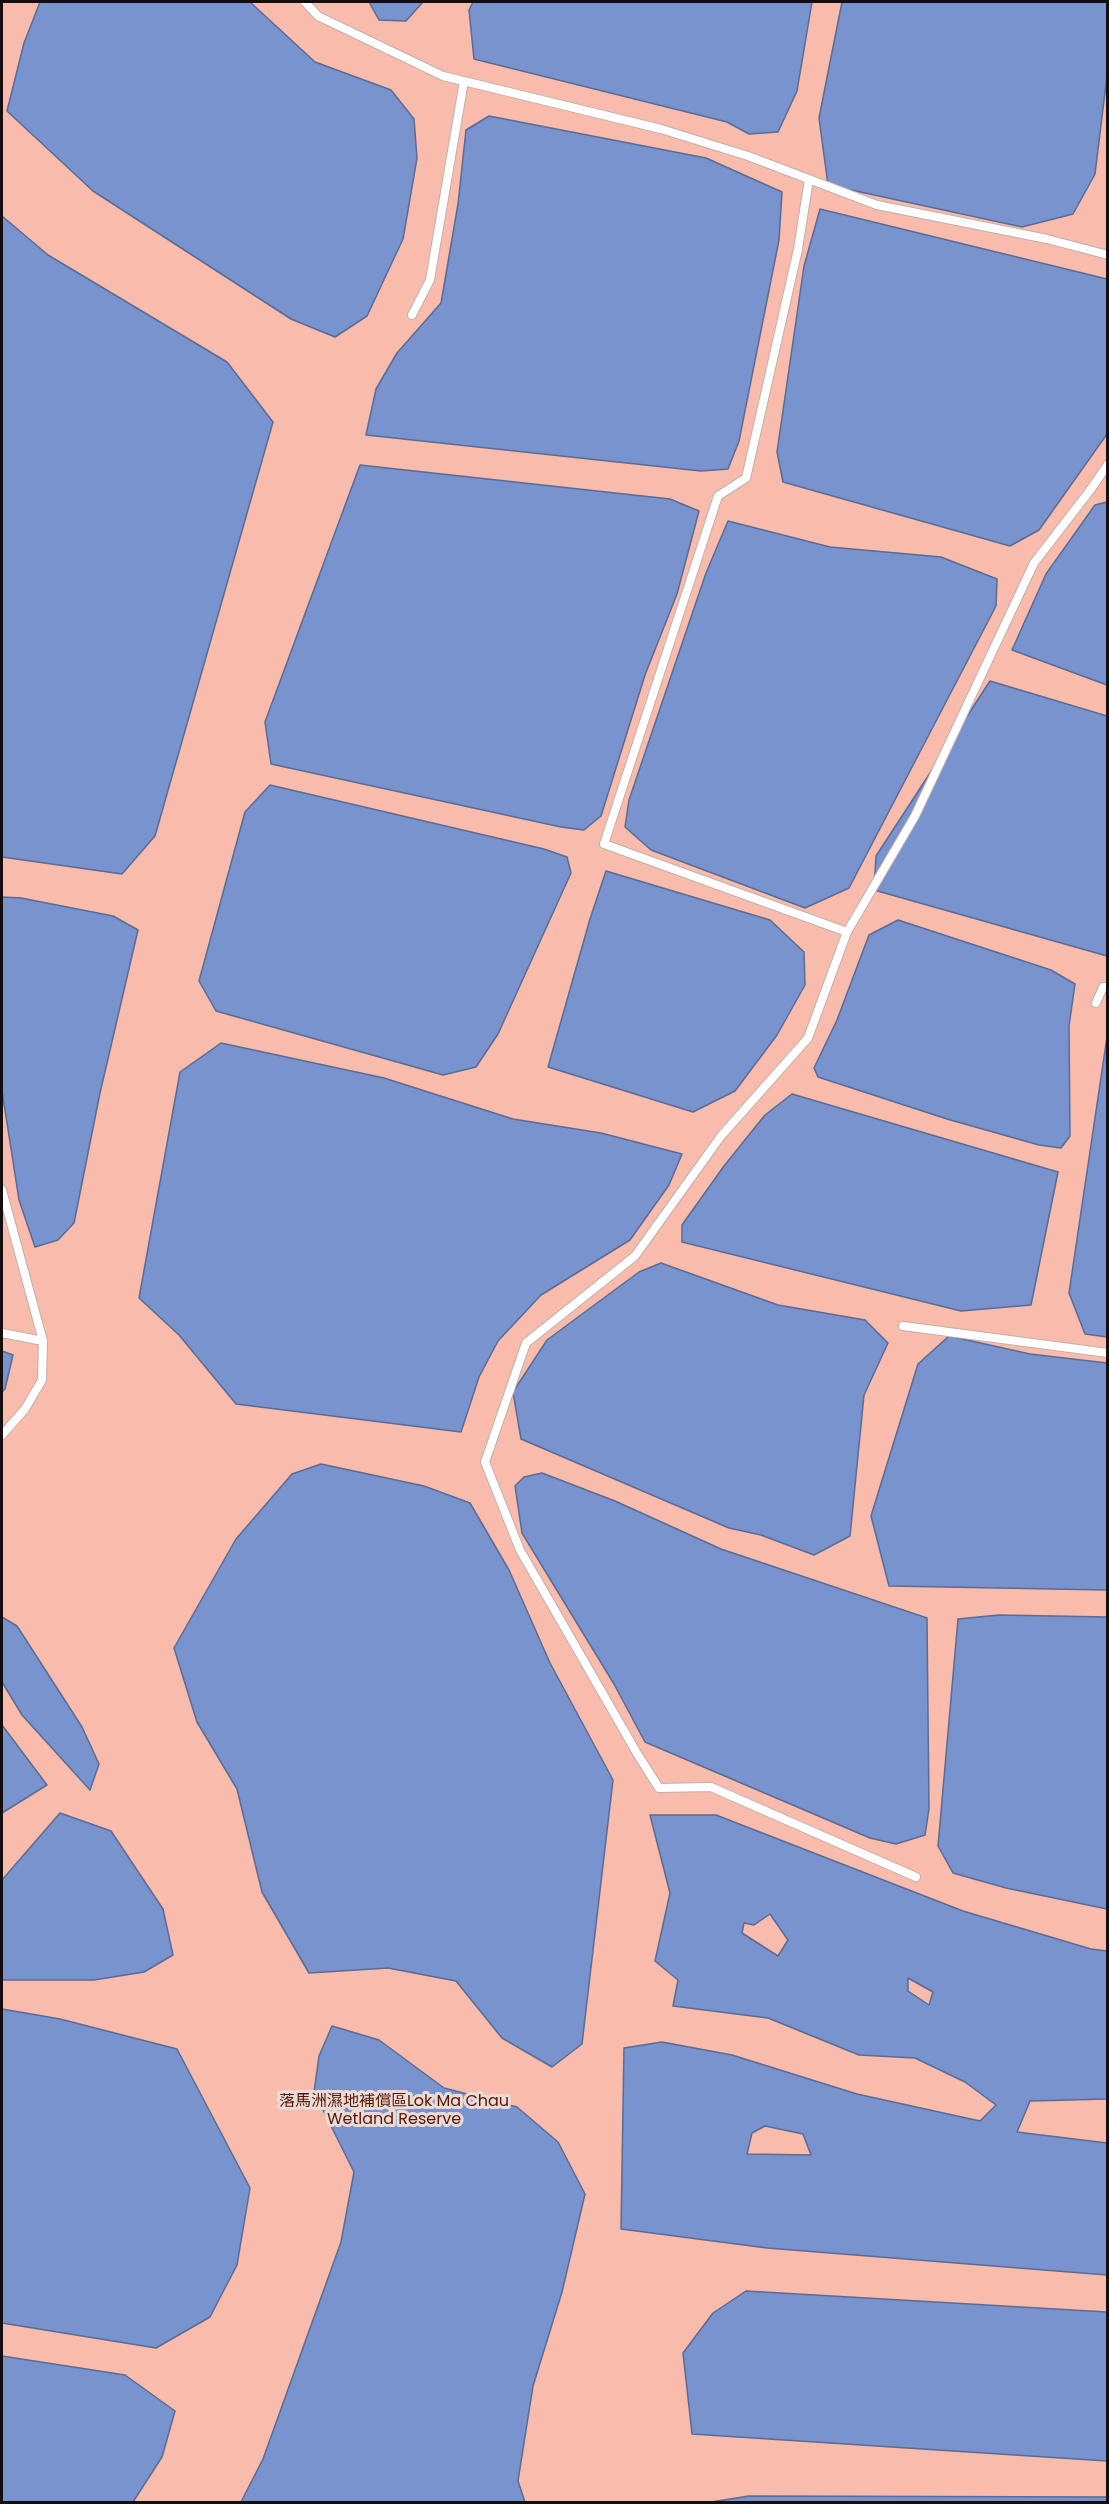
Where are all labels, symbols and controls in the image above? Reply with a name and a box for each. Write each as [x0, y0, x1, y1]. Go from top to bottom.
park label: 落馬洲濕地補償區Lok Ma Chau Wetland Reserve [279, 2092, 509, 2130]

